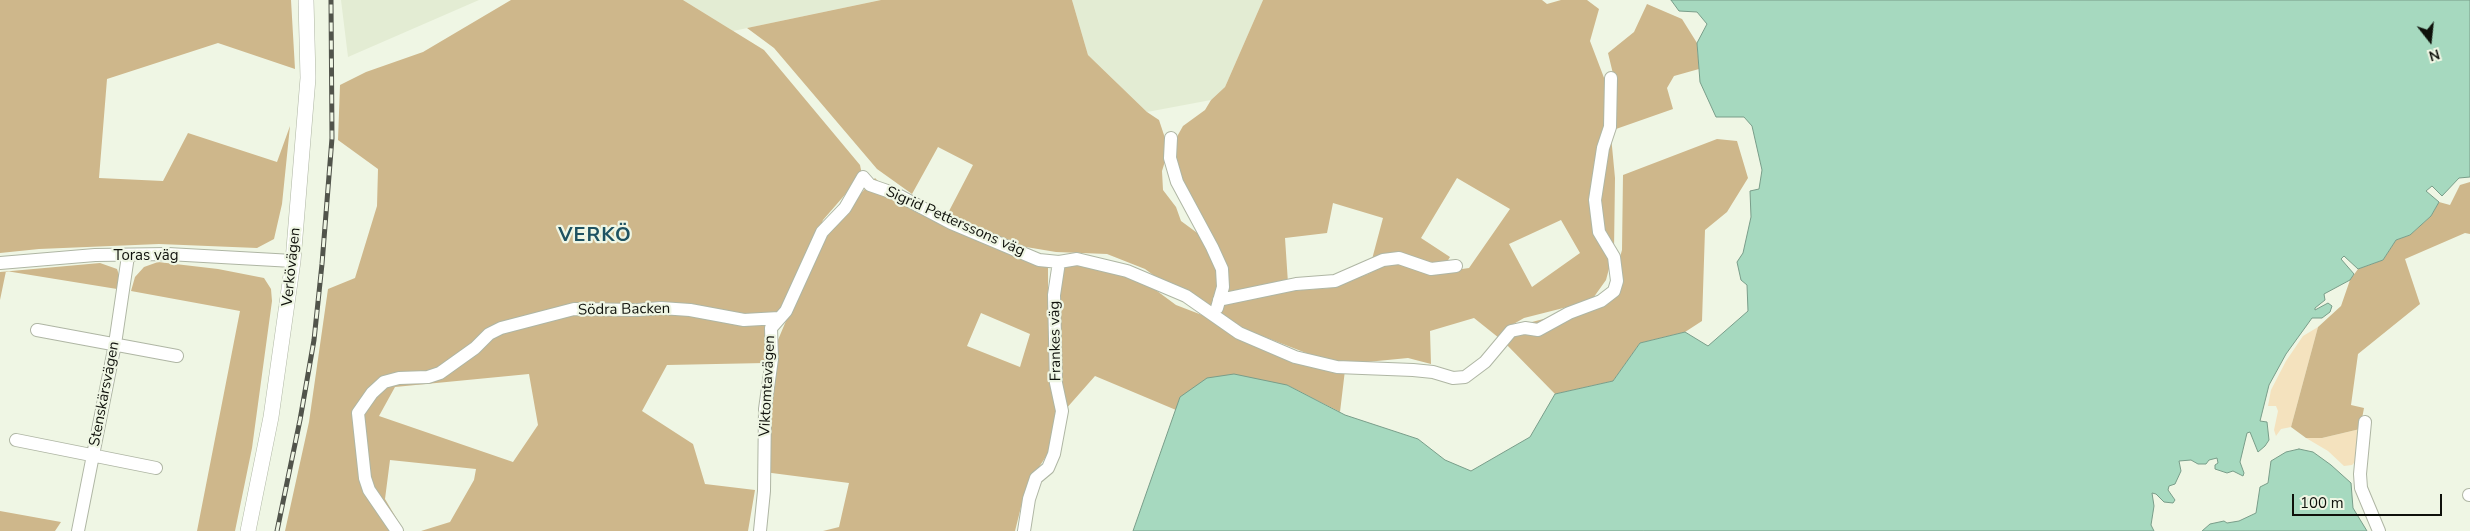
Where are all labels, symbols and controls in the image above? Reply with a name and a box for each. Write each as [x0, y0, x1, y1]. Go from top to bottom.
north arrow [2405, 15, 2455, 65]
text: N [2427, 44, 2442, 65]
street label: Sigrid Petterssons väg [883, 183, 1027, 261]
district label: VERKÖ [558, 224, 632, 248]
street label: Verkövägen [279, 227, 305, 307]
street label: Toras väg [114, 247, 178, 265]
street label: Södra Backen [578, 300, 670, 320]
street label: Frankes väg [1046, 301, 1066, 381]
street label: Viktomtavägen [756, 335, 780, 437]
street label: Stenskärsvägen [86, 340, 124, 448]
scale bar [2295, 484, 2445, 516]
text: 100 m [2300, 493, 2344, 513]

